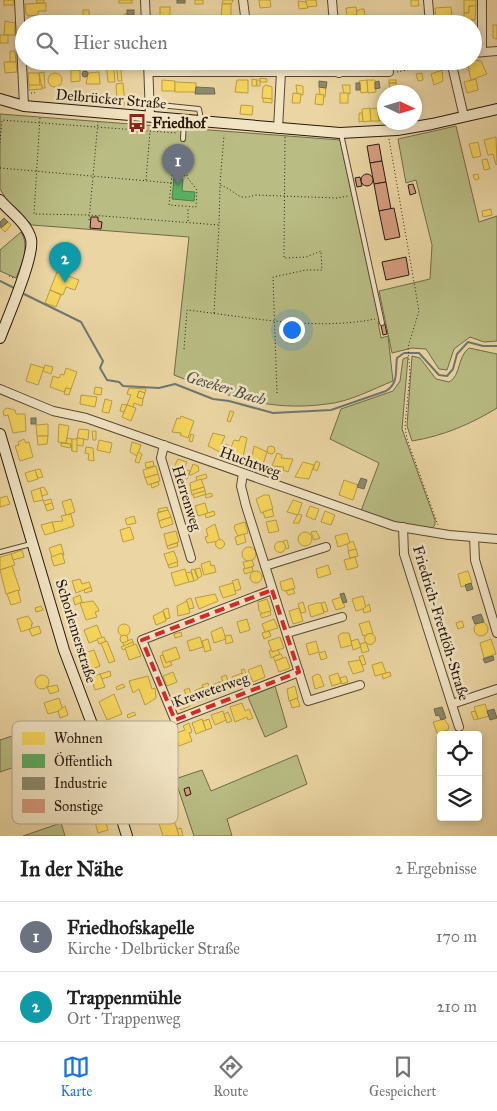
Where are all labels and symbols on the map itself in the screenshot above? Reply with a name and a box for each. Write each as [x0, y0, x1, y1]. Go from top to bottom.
street label: Delbrücker Straße [55, 85, 167, 113]
north arrow [377, 85, 422, 130]
bus stop icon: Friedhof [126, 112, 148, 134]
place label: Friedhof [152, 114, 209, 132]
pin: 1 [162, 144, 194, 185]
pin: 2 [49, 242, 81, 283]
your location [279, 317, 305, 343]
water label: Geseker Bach [184, 367, 269, 409]
street label: Huchtweg [217, 443, 284, 482]
street label: Herrenweg [169, 463, 206, 534]
street label: Friedrich-Frettlöh-Straße [409, 543, 473, 703]
street label: Schorlemerstraße [52, 577, 100, 685]
street label: Kreweterweg [171, 668, 252, 711]
legend [12, 721, 178, 824]
text: Wohnen [54, 730, 103, 747]
text: Öffentlich [54, 751, 113, 770]
text: Industrie [54, 775, 107, 792]
text: Sonstige [54, 798, 103, 815]

